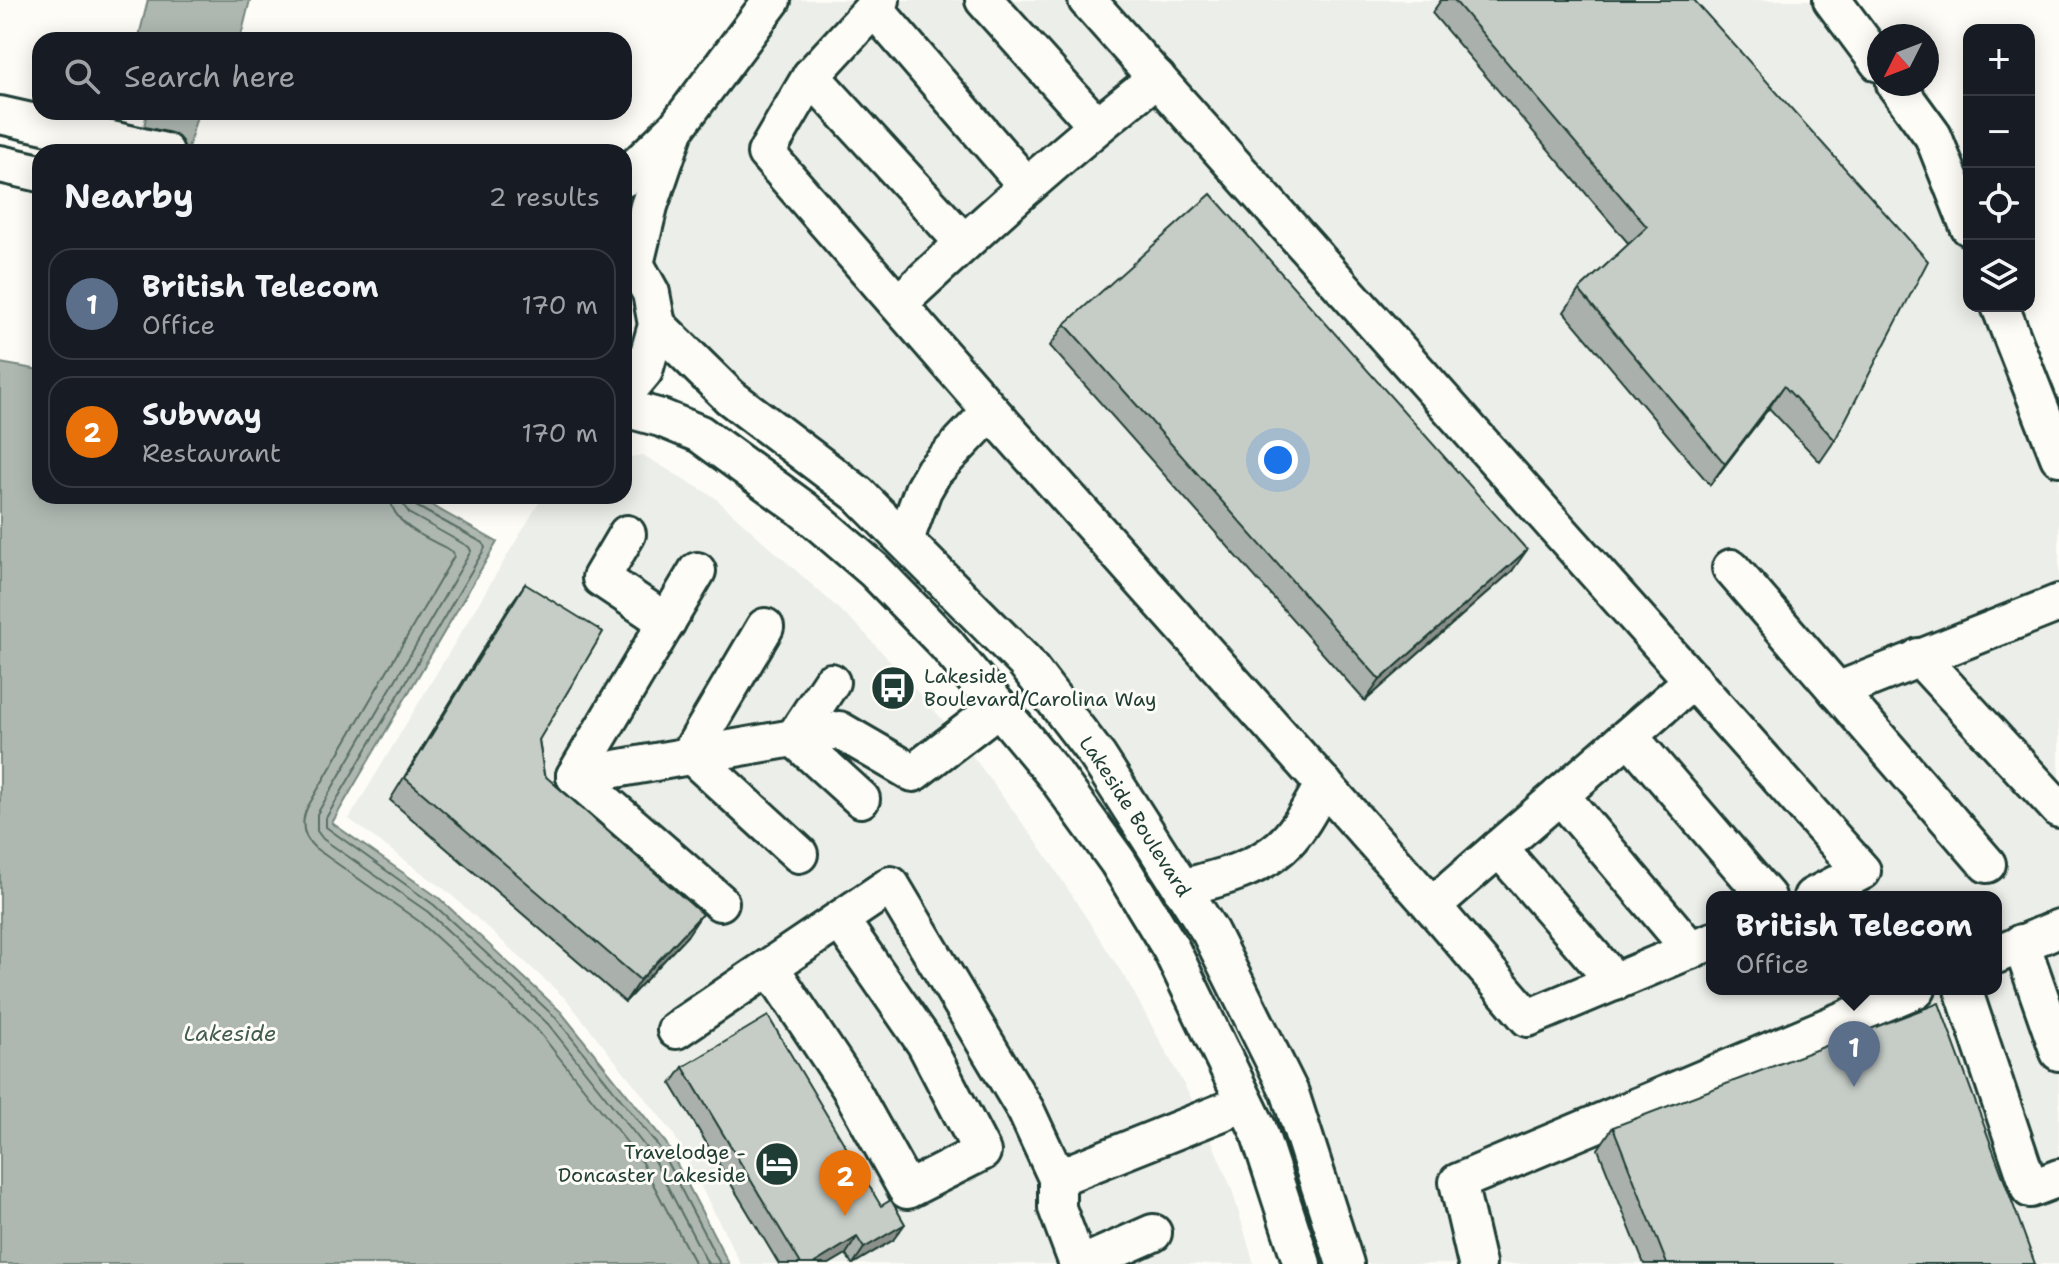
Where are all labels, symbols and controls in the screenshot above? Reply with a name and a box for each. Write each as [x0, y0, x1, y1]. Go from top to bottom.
north arrow [1867, 24, 1939, 96]
map controls [1963, 24, 2035, 312]
button: + [1963, 24, 2035, 96]
search box [32, 32, 632, 120]
icon: search [60, 54, 104, 98]
text: Search here [124, 56, 295, 97]
button: − [1963, 96, 2035, 168]
button: locate [1963, 168, 2035, 240]
text: Nearby [64, 173, 194, 219]
text: 2 results [488, 179, 600, 214]
button: layers [1963, 240, 2035, 312]
text: British Telecom [142, 266, 379, 307]
text: 1 [86, 287, 98, 322]
text: 170 m [521, 287, 598, 322]
text: Office [142, 307, 215, 342]
text: Subway [142, 394, 262, 435]
text: 2 [83, 415, 101, 450]
text: 170 m [521, 415, 598, 450]
text: Restaurant [142, 435, 281, 470]
your location [1258, 440, 1298, 480]
place label: Lakeside Boulevard/Carolina Way [924, 663, 1157, 712]
bus stop icon: Lakeside Boulevard/Carolina Way [869, 664, 917, 712]
street label: Lakeside Boulevard [1074, 731, 1197, 902]
popup [1706, 891, 2002, 995]
text: British Telecom [1736, 905, 1972, 946]
text: Office [1736, 946, 1809, 981]
water label: Lakeside [184, 1019, 276, 1048]
pin: 1 [1828, 1021, 1880, 1087]
place label: Travelodge - Doncaster Lakeside [558, 1139, 746, 1188]
hotel icon: Travelodge - Doncaster Lakeside [753, 1140, 801, 1188]
pin: 2 [819, 1150, 871, 1216]

